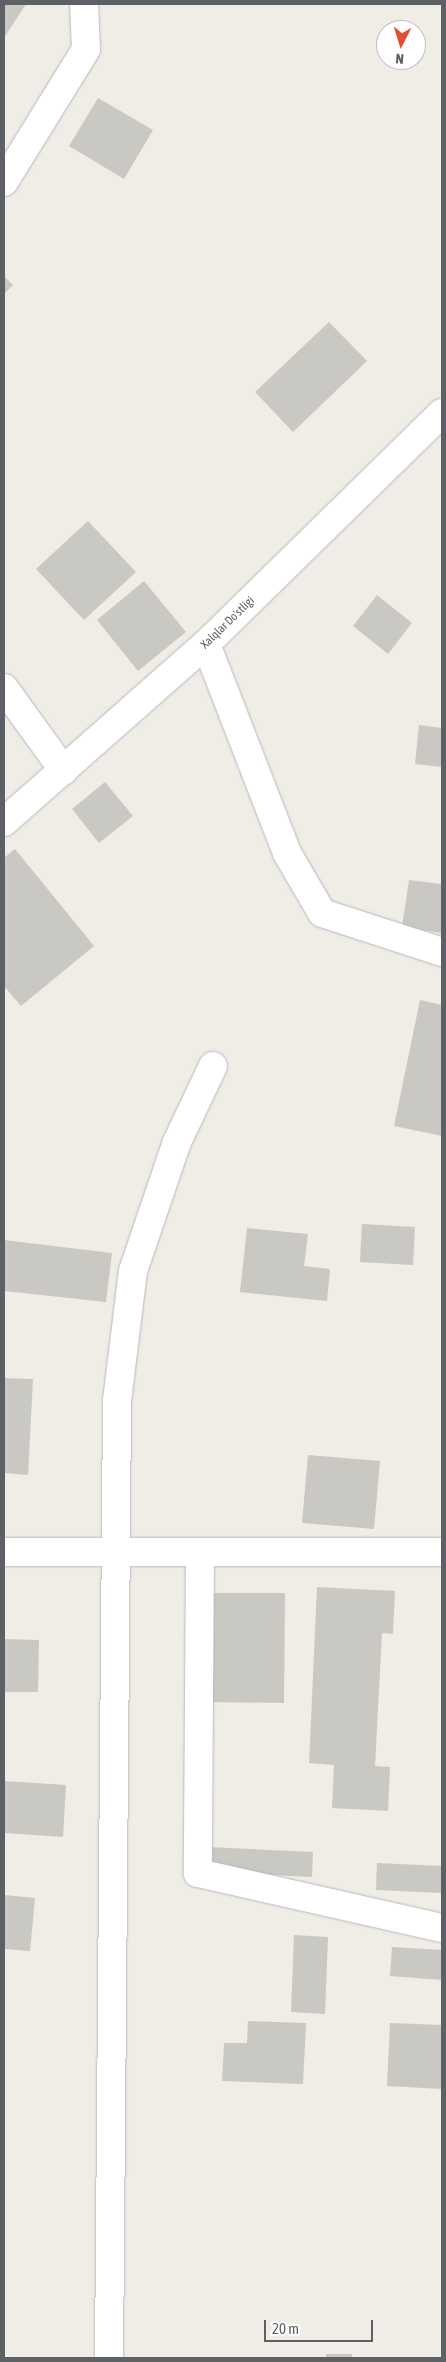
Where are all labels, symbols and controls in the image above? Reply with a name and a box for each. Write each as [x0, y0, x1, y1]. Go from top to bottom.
north arrow [376, 20, 426, 70]
text: N [395, 51, 405, 67]
street label: Xalqlar Do'stligi [198, 594, 258, 652]
scale bar [266, 2310, 375, 2342]
text: 20 m [272, 2320, 299, 2337]

